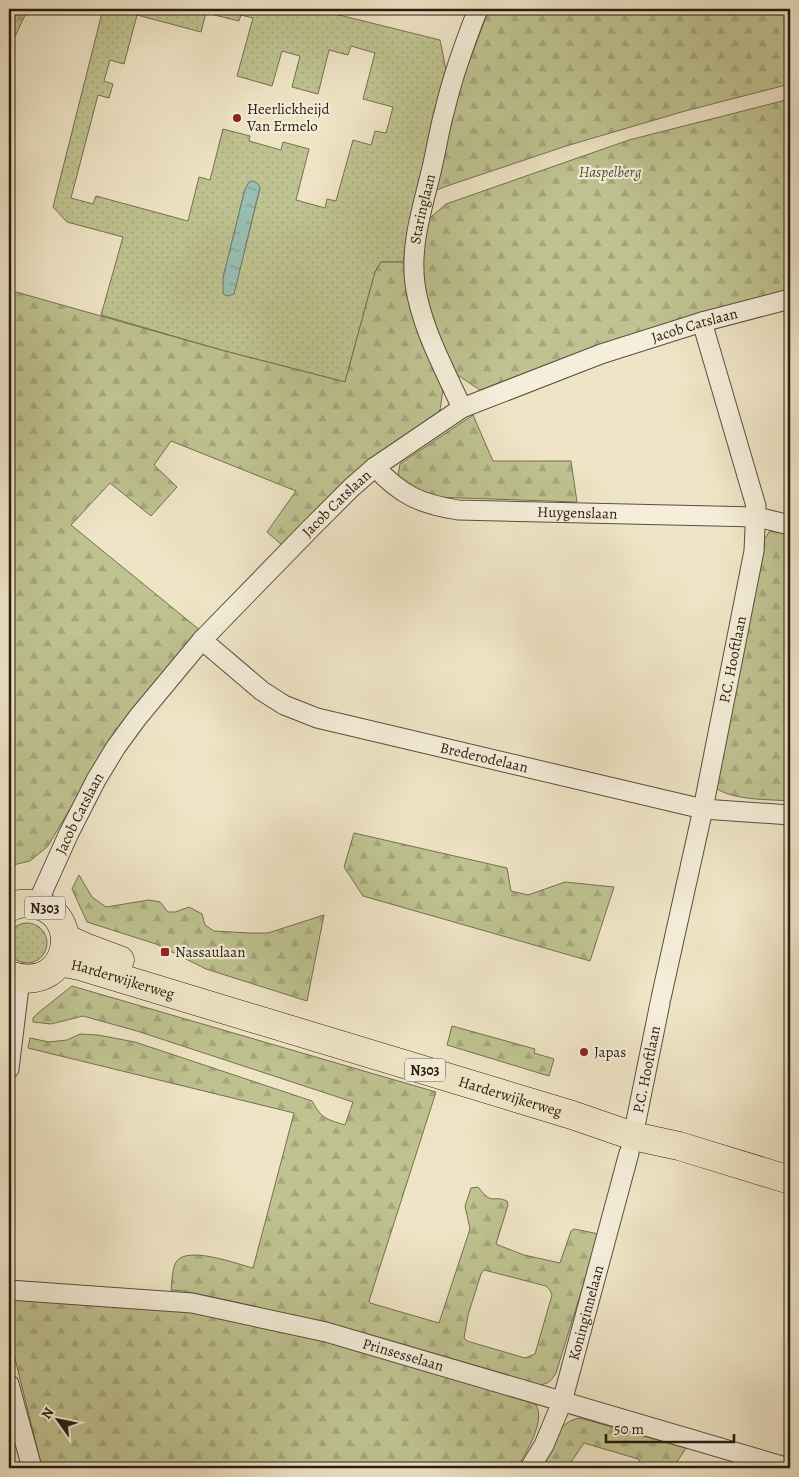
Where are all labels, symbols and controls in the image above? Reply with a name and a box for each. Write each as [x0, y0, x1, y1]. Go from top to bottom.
place label: Heerlickheijd Van Ermelo [246, 99, 331, 136]
marker: Heerlickheijd Van Ermelo [231, 112, 243, 124]
park label: Haspelberg [579, 162, 642, 182]
street label: Staringlaan [405, 172, 440, 245]
street label: Jacob Catslaan [649, 303, 740, 347]
street label: Jacob Catslaan [298, 465, 375, 541]
street label: Huygenslaan [537, 502, 618, 524]
street label: P.C. Hooftlaan [714, 614, 751, 705]
street label: Brederodelaan [438, 737, 530, 777]
street label: Jacob Catslaan [51, 769, 108, 858]
road number: N303 [25, 896, 65, 920]
place label: Nassaulaan [175, 942, 246, 962]
marker: Nassaulaan [159, 946, 171, 958]
street label: Harderwijkerweg [69, 954, 177, 1004]
street label: P.C. Hooftlaan [628, 1024, 665, 1115]
place label: Japas [594, 1042, 626, 1062]
marker: Japas [578, 1046, 590, 1058]
road number: N303 [405, 1058, 445, 1082]
street label: Harderwijkerweg [456, 1071, 565, 1122]
street label: Koninginnelaan [564, 1263, 608, 1363]
street label: Prinsesselaan [360, 1333, 446, 1376]
north arrow [32, 1394, 82, 1444]
text: N [37, 1404, 58, 1423]
scale bar [606, 1412, 734, 1444]
text: 50 m [614, 1419, 644, 1439]

